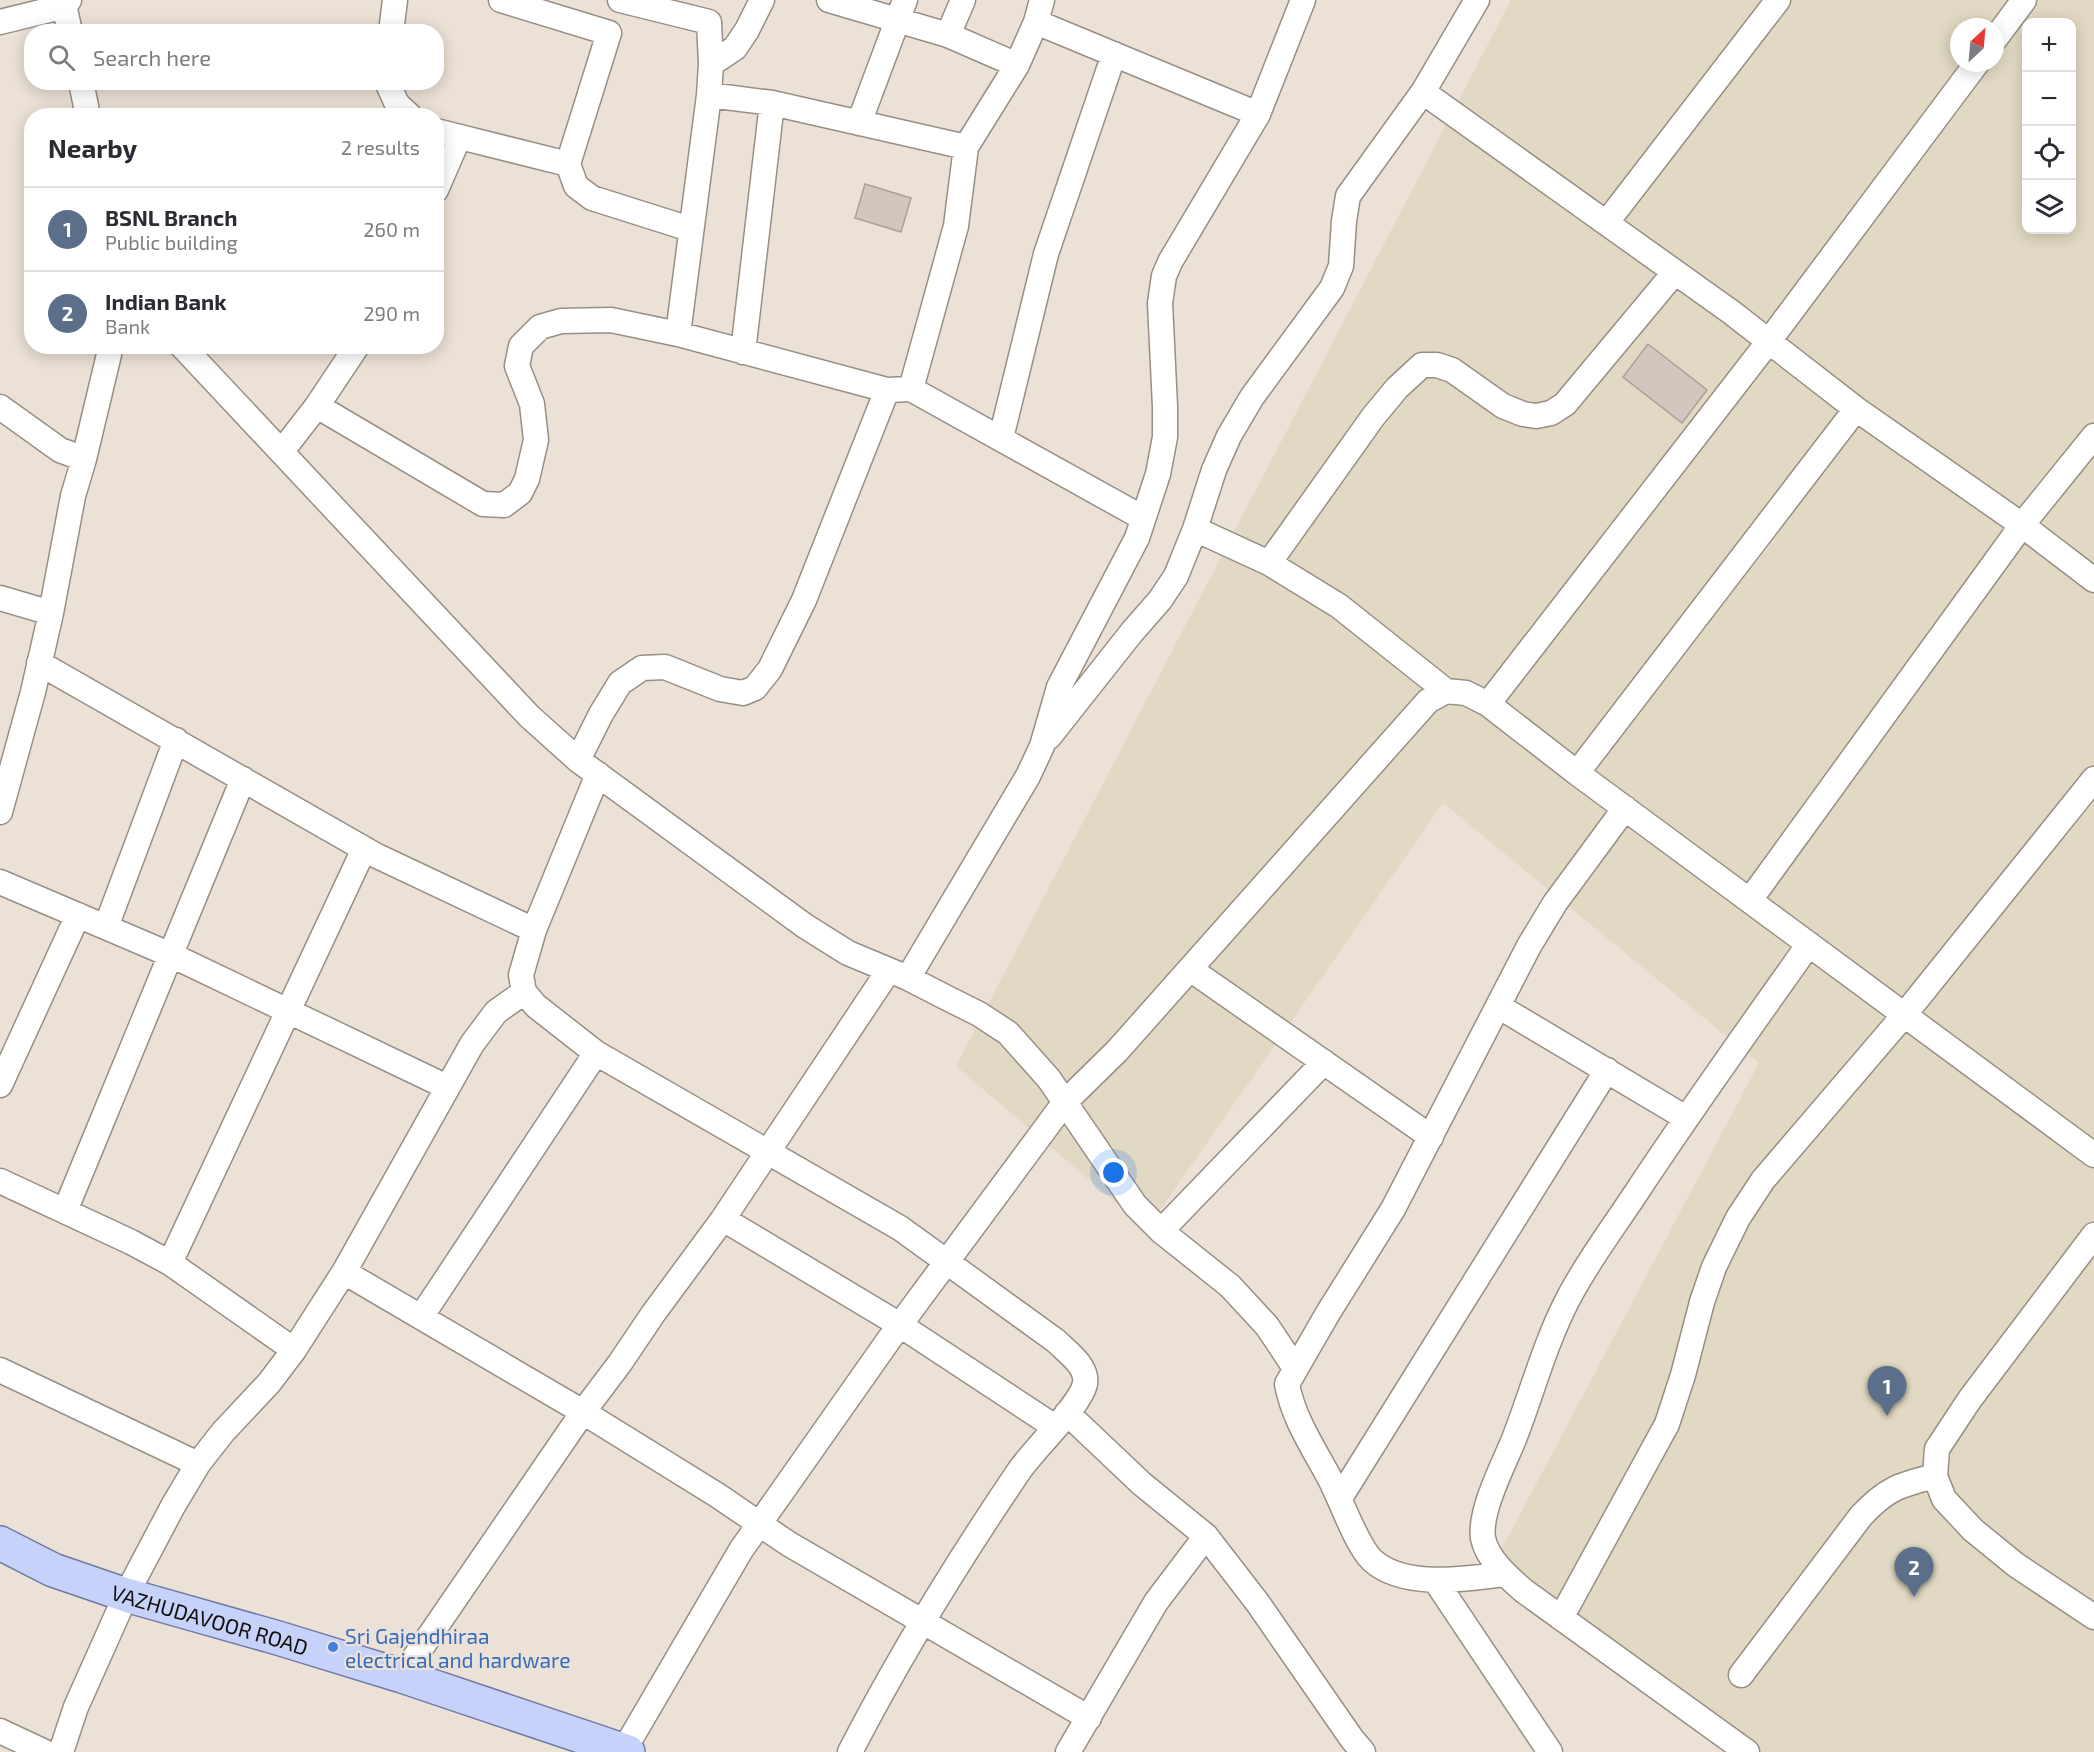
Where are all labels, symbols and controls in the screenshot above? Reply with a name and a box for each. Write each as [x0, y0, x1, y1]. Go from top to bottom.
north arrow [1950, 18, 2004, 72]
map controls [2022, 18, 2076, 234]
button: + [2022, 18, 2076, 72]
search box [24, 24, 444, 90]
icon: search [45, 41, 78, 74]
text: Search here [93, 44, 211, 70]
button: − [2022, 72, 2076, 126]
button: locate [2022, 126, 2076, 180]
text: Nearby [48, 132, 137, 163]
text: 2 results [341, 135, 420, 159]
button: layers [2022, 180, 2076, 234]
text: BSNL Branch [105, 204, 238, 230]
text: 1 [63, 217, 72, 241]
text: 260 m [363, 217, 420, 241]
text: Public building [105, 230, 238, 254]
text: Indian Bank [105, 288, 227, 314]
text: 2 [62, 301, 73, 325]
text: 290 m [363, 301, 420, 325]
text: Bank [105, 314, 150, 338]
your location [1099, 1158, 1128, 1187]
pin: 1 [1868, 1366, 1906, 1416]
pin: 2 [1894, 1548, 1934, 1597]
street label: VAZHUDAVOOR ROAD [108, 1578, 312, 1659]
place label: Sri Gajendhiraa electrical and hardware [345, 1623, 571, 1672]
marker: Sri Gajendhiraa electrical and hardware [326, 1640, 340, 1654]

